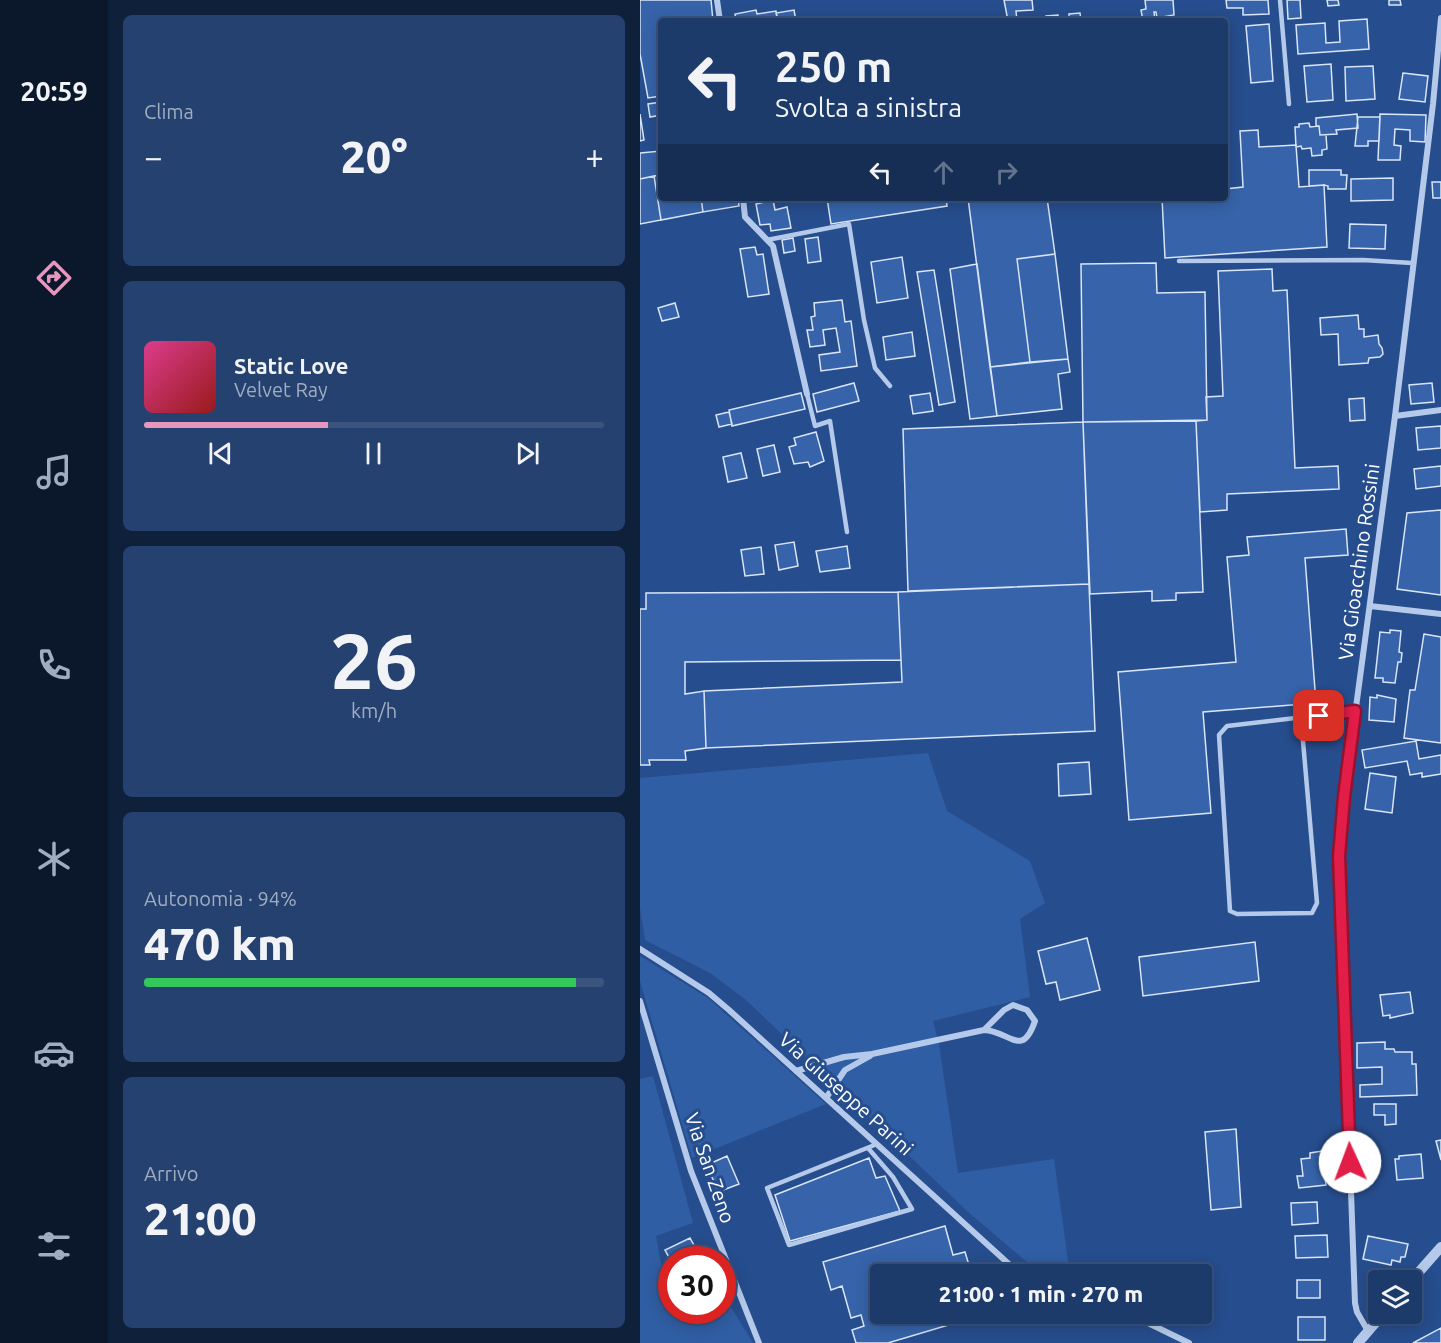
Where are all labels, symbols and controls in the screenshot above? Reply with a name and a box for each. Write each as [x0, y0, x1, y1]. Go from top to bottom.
icon: left [676, 42, 754, 120]
text: 250 m [775, 43, 892, 90]
text: 20:59 [20, 76, 88, 106]
text: Svolta a sinistra [775, 92, 962, 122]
text: Clima [144, 100, 194, 123]
text: 20° [340, 131, 408, 182]
text: − [144, 138, 163, 175]
text: + [585, 138, 604, 175]
icon: left [864, 156, 897, 189]
icon: ahead [927, 156, 960, 189]
icon: right [990, 156, 1023, 189]
icon: directions [33, 257, 75, 299]
text: Static Love [234, 353, 349, 378]
text: Velvet Ray [234, 378, 328, 401]
icon: previous [204, 437, 237, 470]
icon: pause [357, 437, 390, 470]
icon: next [511, 437, 544, 470]
icon: music [33, 451, 75, 493]
street label: Via Gioacchino Rossini [1333, 462, 1384, 662]
text: 26 [330, 616, 418, 704]
icon: phone [33, 644, 75, 686]
pin [1293, 690, 1344, 741]
text: km/h [351, 699, 397, 722]
icon: arrive [1302, 699, 1335, 732]
icon: climate [33, 838, 75, 880]
text: Autonomia · 94% [144, 887, 297, 910]
text: 470 km [144, 918, 296, 969]
street label: Via Giuseppe Parini [775, 1027, 918, 1160]
icon: car [33, 1032, 75, 1074]
street label: Via San Zeno [681, 1110, 740, 1226]
position arrow [1318, 1130, 1382, 1194]
text: Arrivo [144, 1162, 198, 1185]
text: 21:00 [144, 1193, 257, 1244]
icon: filters [33, 1225, 75, 1267]
speed limit sign: 30 [658, 1246, 736, 1324]
map controls [1368, 1270, 1422, 1324]
button: layers [1368, 1270, 1422, 1324]
text: 21:00 · 1 min · 270 m [939, 1281, 1143, 1306]

